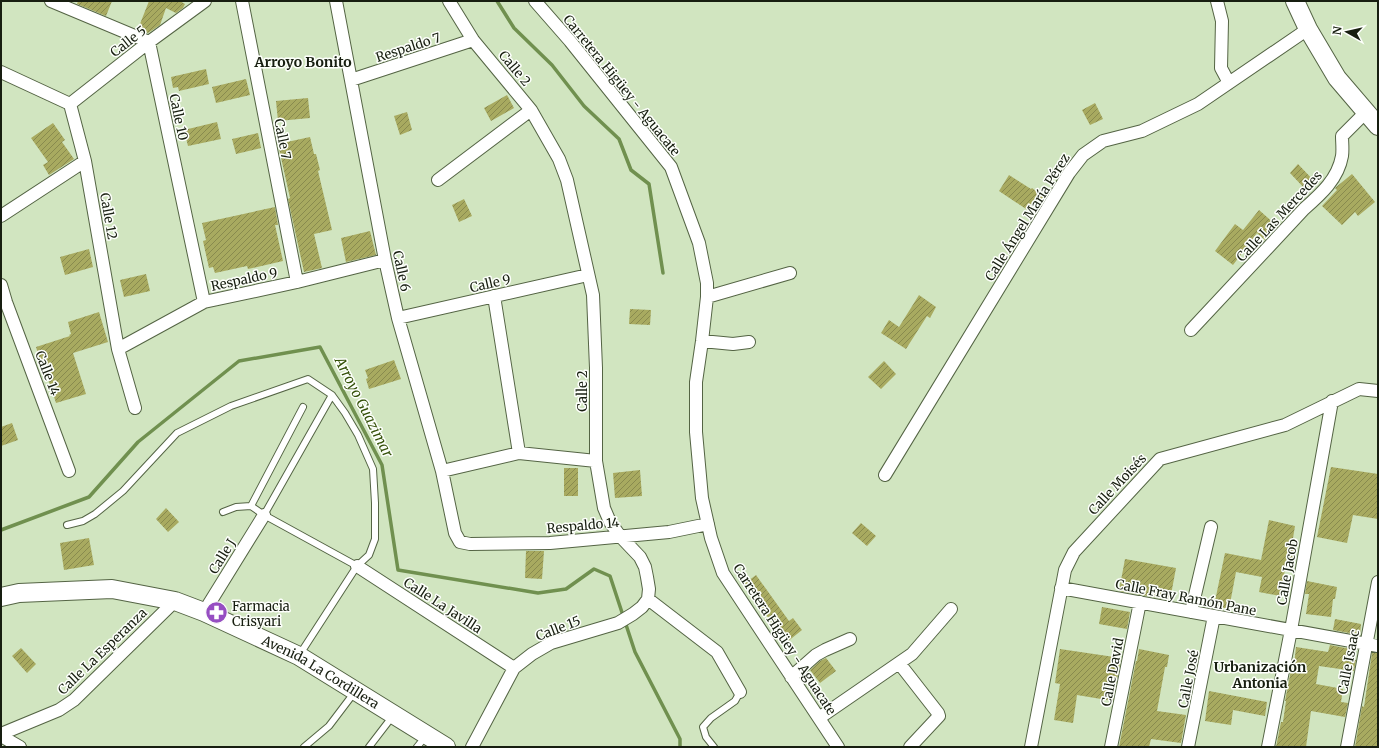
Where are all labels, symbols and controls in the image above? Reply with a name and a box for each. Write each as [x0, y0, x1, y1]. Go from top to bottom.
street label: Carretera Higüey - Aguacate [559, 11, 684, 160]
north arrow [1327, 12, 1367, 52]
street label: Calle 5 [107, 22, 150, 61]
text: N [1330, 25, 1345, 36]
street label: Respaldo 7 [374, 29, 443, 66]
street label: Calle 2 [495, 47, 535, 90]
district label: Arroyo Bonito [253, 53, 352, 71]
street label: Calle 10 [165, 92, 192, 142]
street label: Calle 7 [270, 117, 295, 161]
street label: Calle Ángel María Pérez [980, 150, 1074, 284]
street label: Calle Las Mercedes [1233, 167, 1326, 265]
street label: Calle 12 [96, 191, 121, 241]
street label: Calle 6 [389, 249, 414, 293]
street label: Respaldo 9 [209, 264, 279, 295]
street label: Calle 9 [468, 271, 512, 296]
street label: Calle 14 [31, 348, 64, 398]
water label: Arroyo Guazimar [331, 353, 397, 460]
street label: Calle 2 [574, 370, 591, 412]
street label: Calle Moisés [1085, 450, 1150, 519]
street label: Respaldo 14 [546, 514, 620, 537]
street label: Calle J [205, 535, 240, 577]
street label: Calle Jacob [1273, 537, 1302, 606]
street label: Carretera Higüey - Aguacate [729, 560, 840, 718]
street label: Calle La Javilla [400, 574, 485, 637]
street label: Calle Fray Ramón Pane [1114, 576, 1258, 620]
place label: Farmacia Crisyari [232, 598, 290, 630]
pharmacy icon: Farmacia Crisyari [203, 600, 229, 626]
street label: Calle La Esperanza [54, 604, 151, 698]
street label: Calle 15 [533, 612, 583, 645]
street label: Calle Isaac [1334, 628, 1363, 696]
street label: Avenida La Cordillera [258, 632, 382, 713]
street label: Calle David [1098, 636, 1128, 708]
street label: Calle José [1175, 648, 1202, 710]
district label: Urbanización Antonia [1214, 658, 1307, 692]

